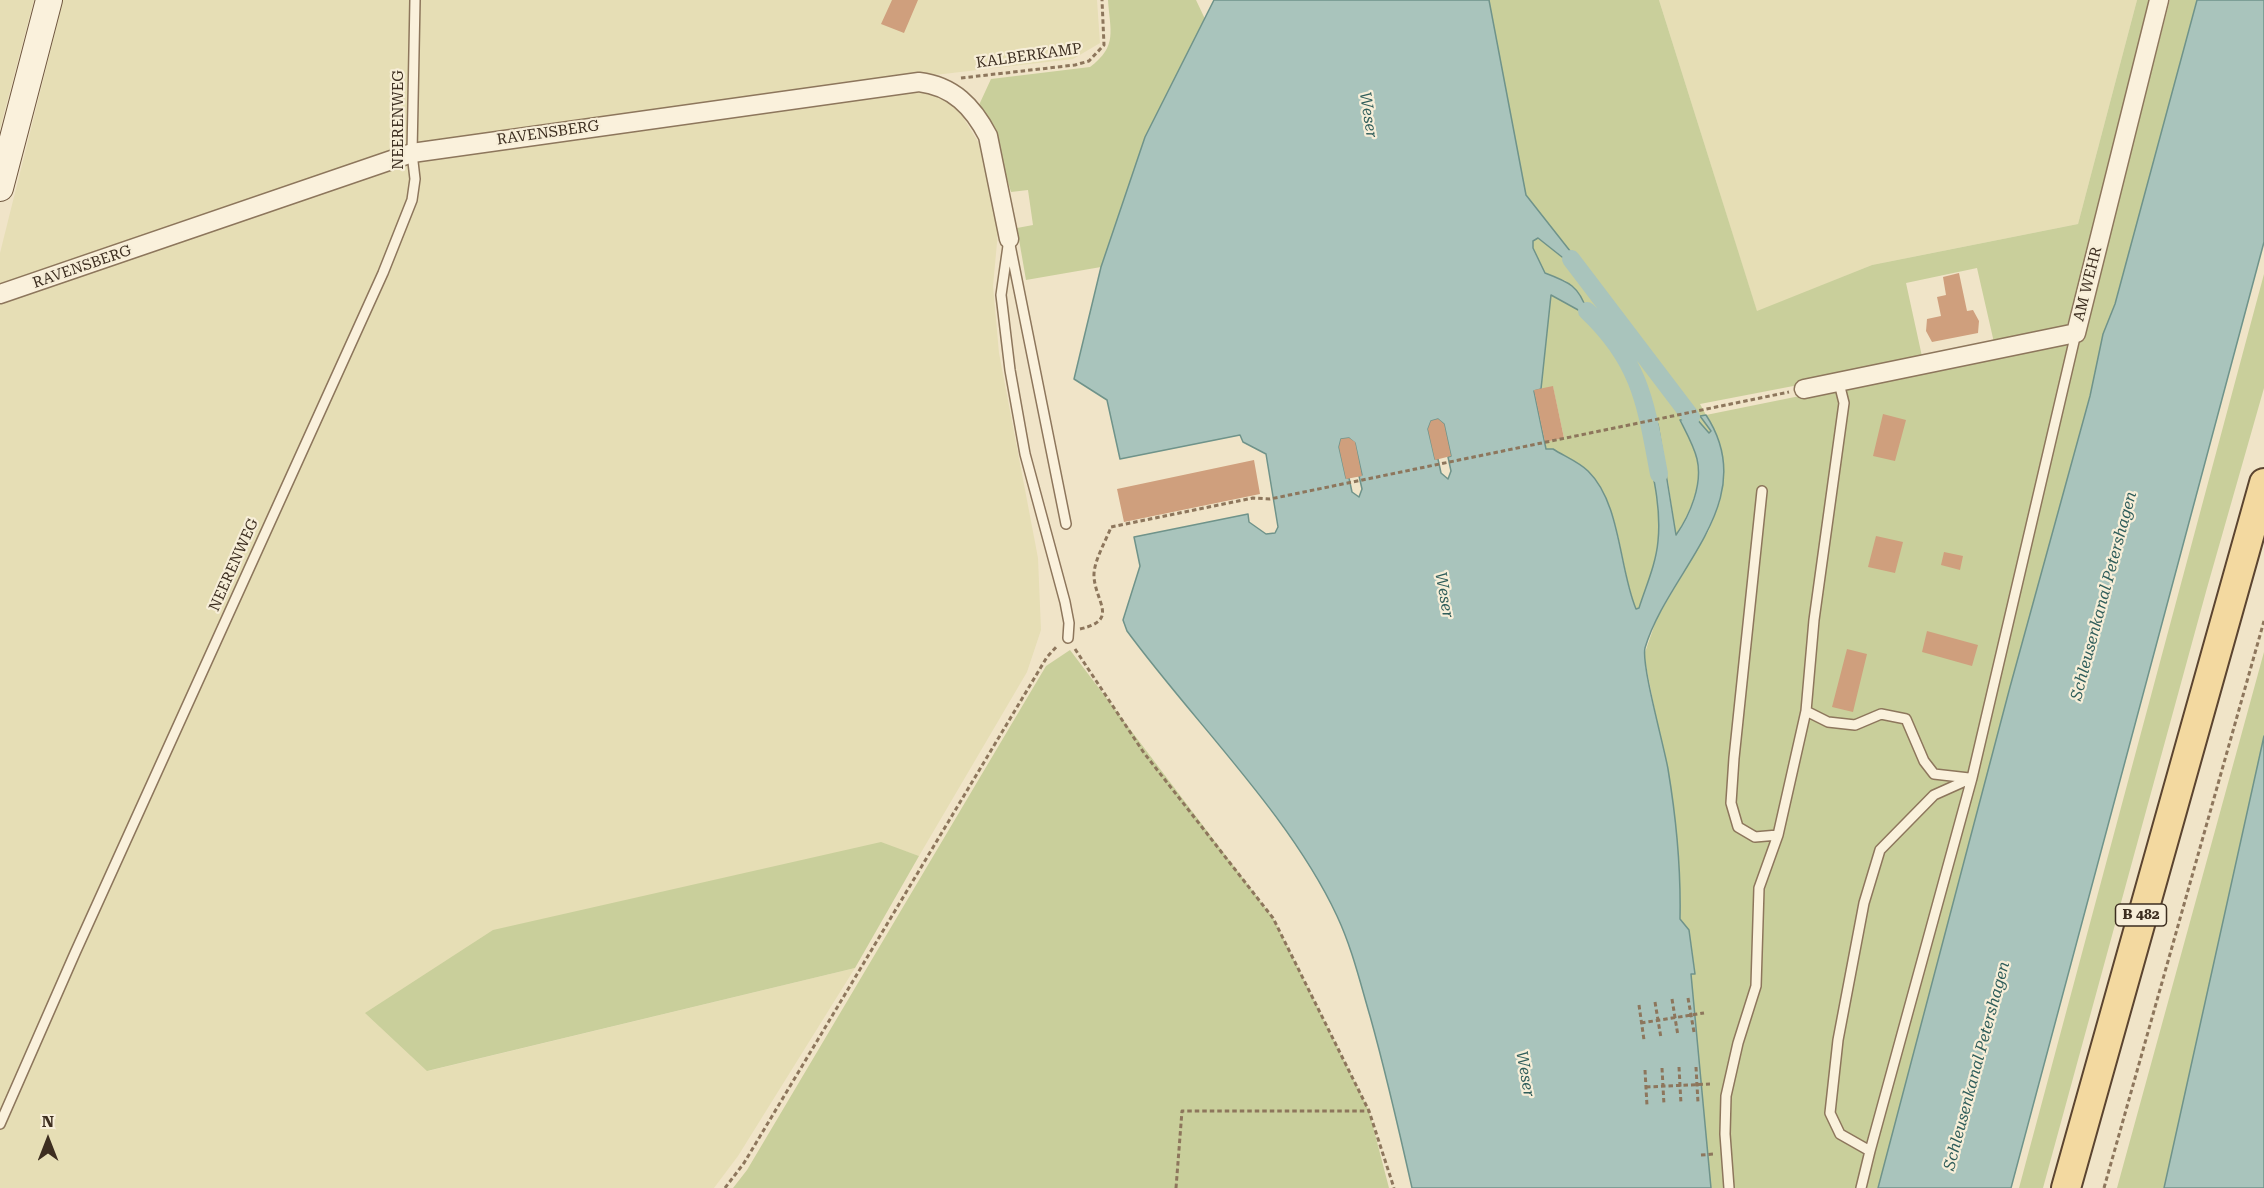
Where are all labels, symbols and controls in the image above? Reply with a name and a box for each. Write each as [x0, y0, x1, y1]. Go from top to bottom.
street label: KALBERKAMP [975, 40, 1083, 72]
street label: NEERENWEG [390, 70, 408, 170]
water label: Weser [1355, 91, 1381, 139]
street label: RAVENSBERG [496, 117, 600, 149]
street label: RAVENSBERG [30, 242, 134, 292]
street label: AM WEHR [2070, 245, 2106, 323]
water label: Schleusenkanal Petershagen [2067, 489, 2141, 703]
street label: NEERENWEG [206, 516, 262, 614]
water label: Weser [1431, 570, 1457, 620]
road number: B 482 [2116, 904, 2166, 926]
water label: Schleusenkanal Petershagen [1940, 959, 2014, 1173]
water label: Weser [1512, 1049, 1538, 1099]
north arrow [18, 1110, 78, 1170]
text: N [42, 1112, 54, 1131]

